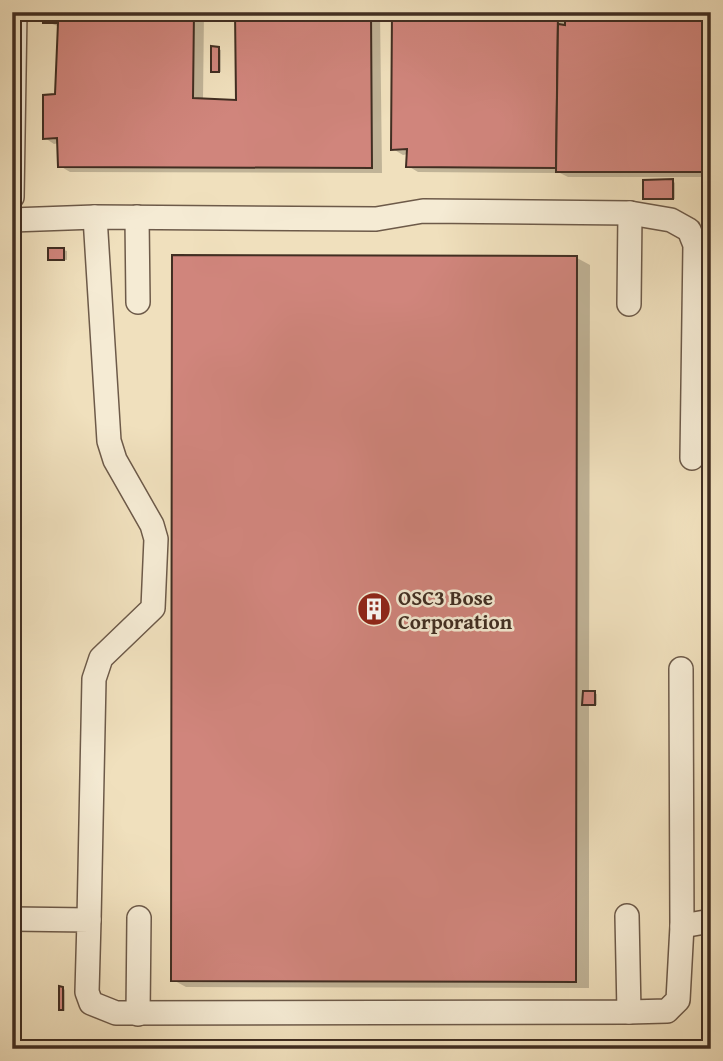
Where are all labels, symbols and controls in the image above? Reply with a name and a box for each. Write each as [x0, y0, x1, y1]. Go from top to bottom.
place label: OSC3 Bose Corporation [398, 582, 513, 637]
building icon: OSC3 Bose Corporation [355, 590, 393, 628]

